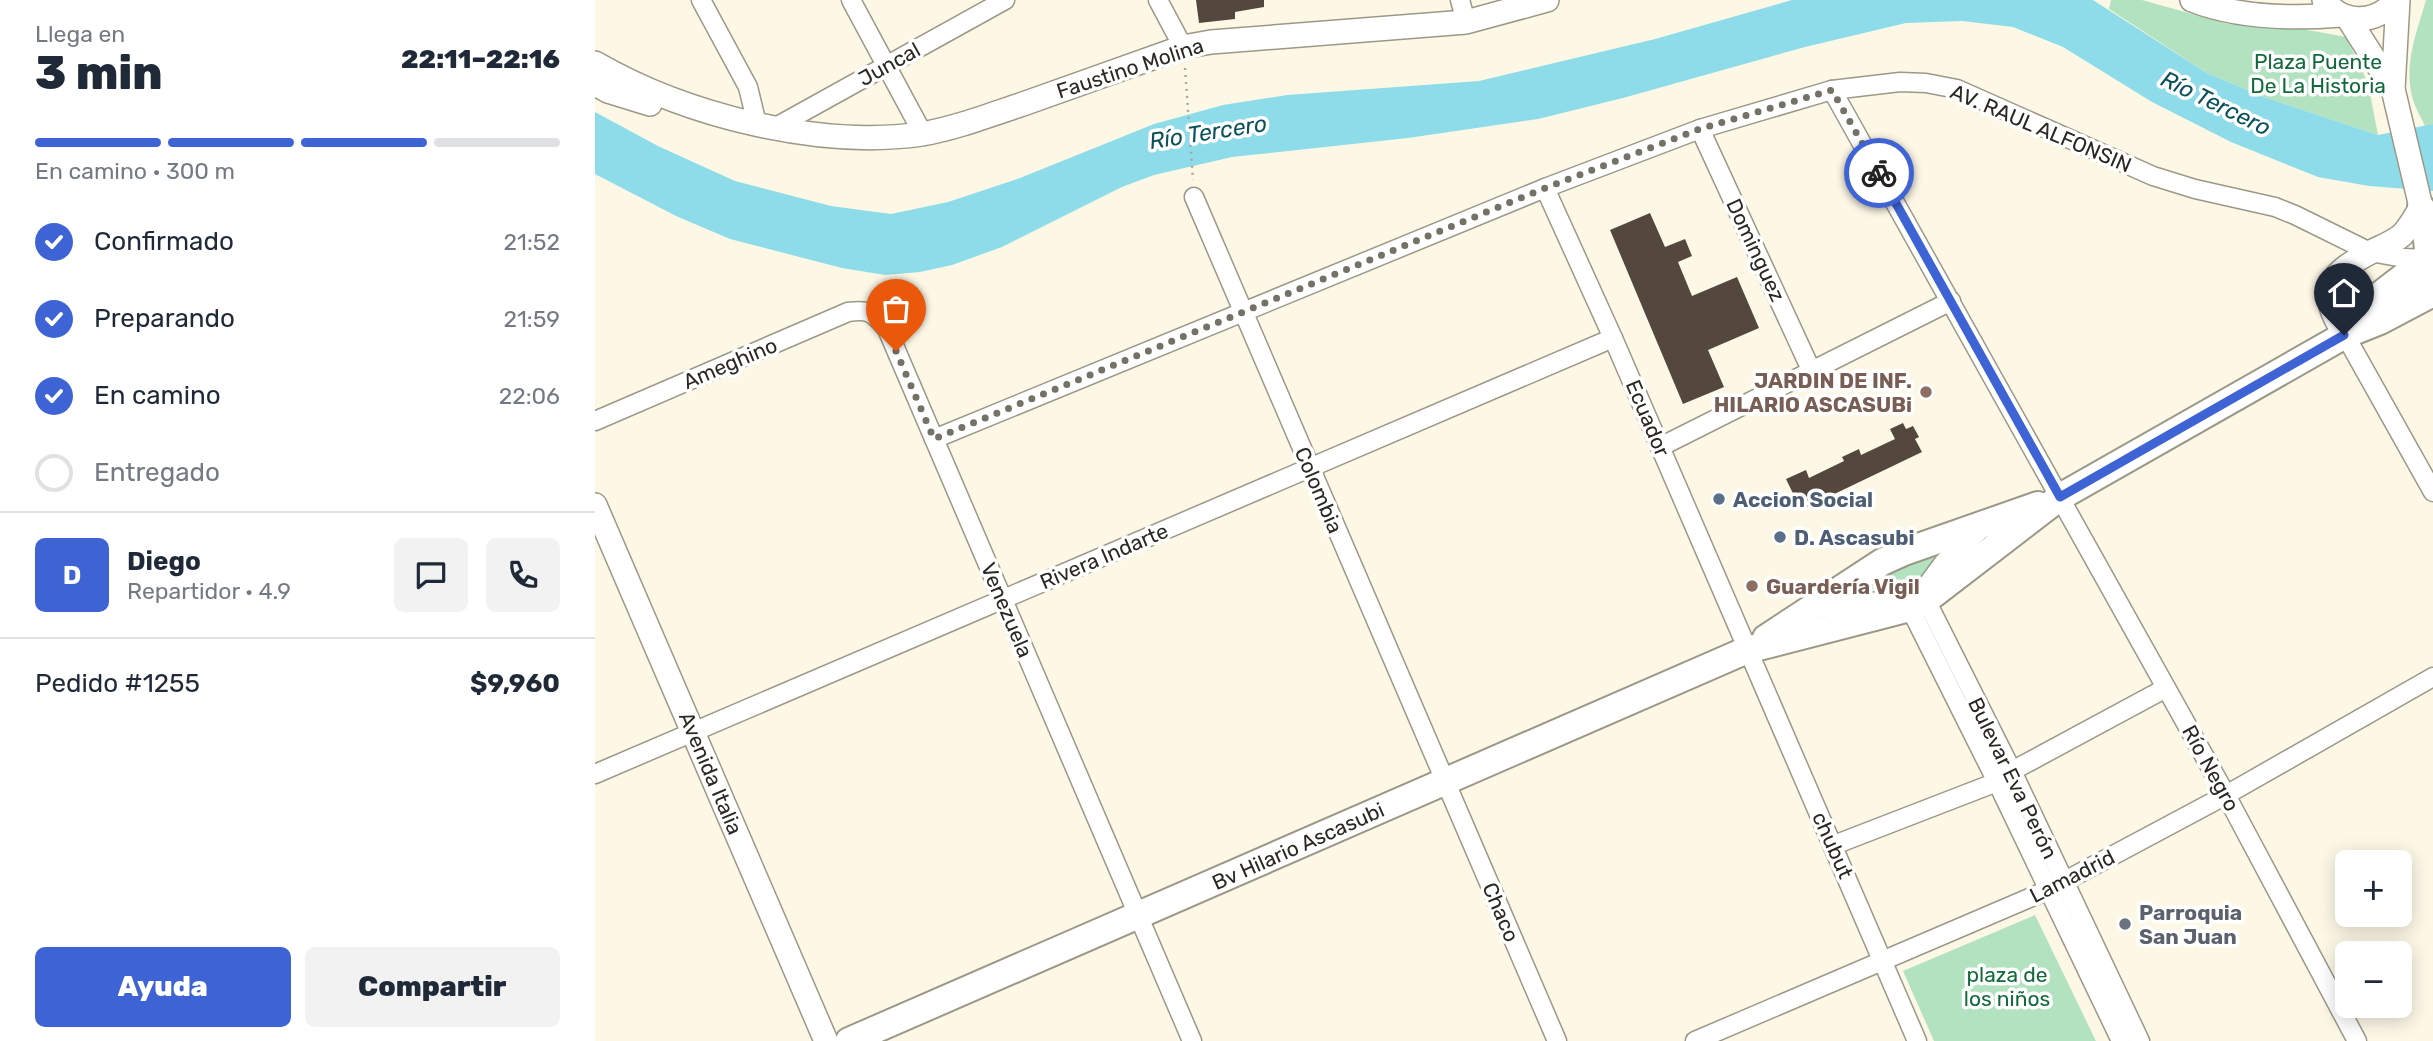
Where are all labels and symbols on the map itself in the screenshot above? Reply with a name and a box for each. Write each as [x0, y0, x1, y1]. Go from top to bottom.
street label: Faustino Molina [1053, 32, 1207, 104]
street label: Juncal [854, 37, 924, 91]
park label: Plaza Puente De La Historia [2250, 49, 2386, 98]
water label: Río Tercero [2156, 64, 2276, 142]
street label: AV. RAUL ALFONSIN [1947, 79, 2135, 177]
water label: Río Tercero [1147, 109, 1269, 155]
courier [1844, 138, 1914, 208]
street label: Dominguez [1721, 195, 1791, 305]
pin [2314, 263, 2374, 335]
pin [866, 279, 926, 351]
street label: Ameghino [679, 332, 781, 394]
place label: JARDIN DE INF. HILARIO ASCASUBi [1714, 368, 1912, 417]
street label: Ecuador [1621, 376, 1675, 460]
marker: JARDIN DE INF. HILARIO ASCASUBi [1918, 384, 1934, 400]
street label: Colombia [1290, 443, 1348, 537]
place label: Accion Social [1733, 487, 1873, 512]
marker: Accion Social [1711, 491, 1727, 507]
street label: Rivera Indarte [1036, 518, 1172, 594]
place label: D. Ascasubi [1794, 525, 1915, 550]
marker: D. Ascasubi [1772, 529, 1788, 545]
street label: Venezuela [976, 559, 1038, 661]
place label: Guardería Vigil [1766, 574, 1920, 599]
marker: Guardería Vigil [1744, 578, 1760, 594]
street label: Bulevar Eva Perón [1963, 693, 2063, 863]
street label: Avenida Italia [674, 708, 748, 838]
street label: Río Negro [2177, 720, 2245, 816]
street label: Bv Hilario Ascasubi [1208, 797, 1388, 895]
street label: chubut [1807, 808, 1859, 882]
street label: Lamadrid [2025, 844, 2119, 908]
street label: Chaco [1477, 879, 1525, 945]
place label: Parroquia San Juan [2139, 900, 2242, 949]
marker: Parroquia San Juan [2117, 916, 2133, 932]
park label: plaza de los niños [1964, 962, 2050, 1011]

